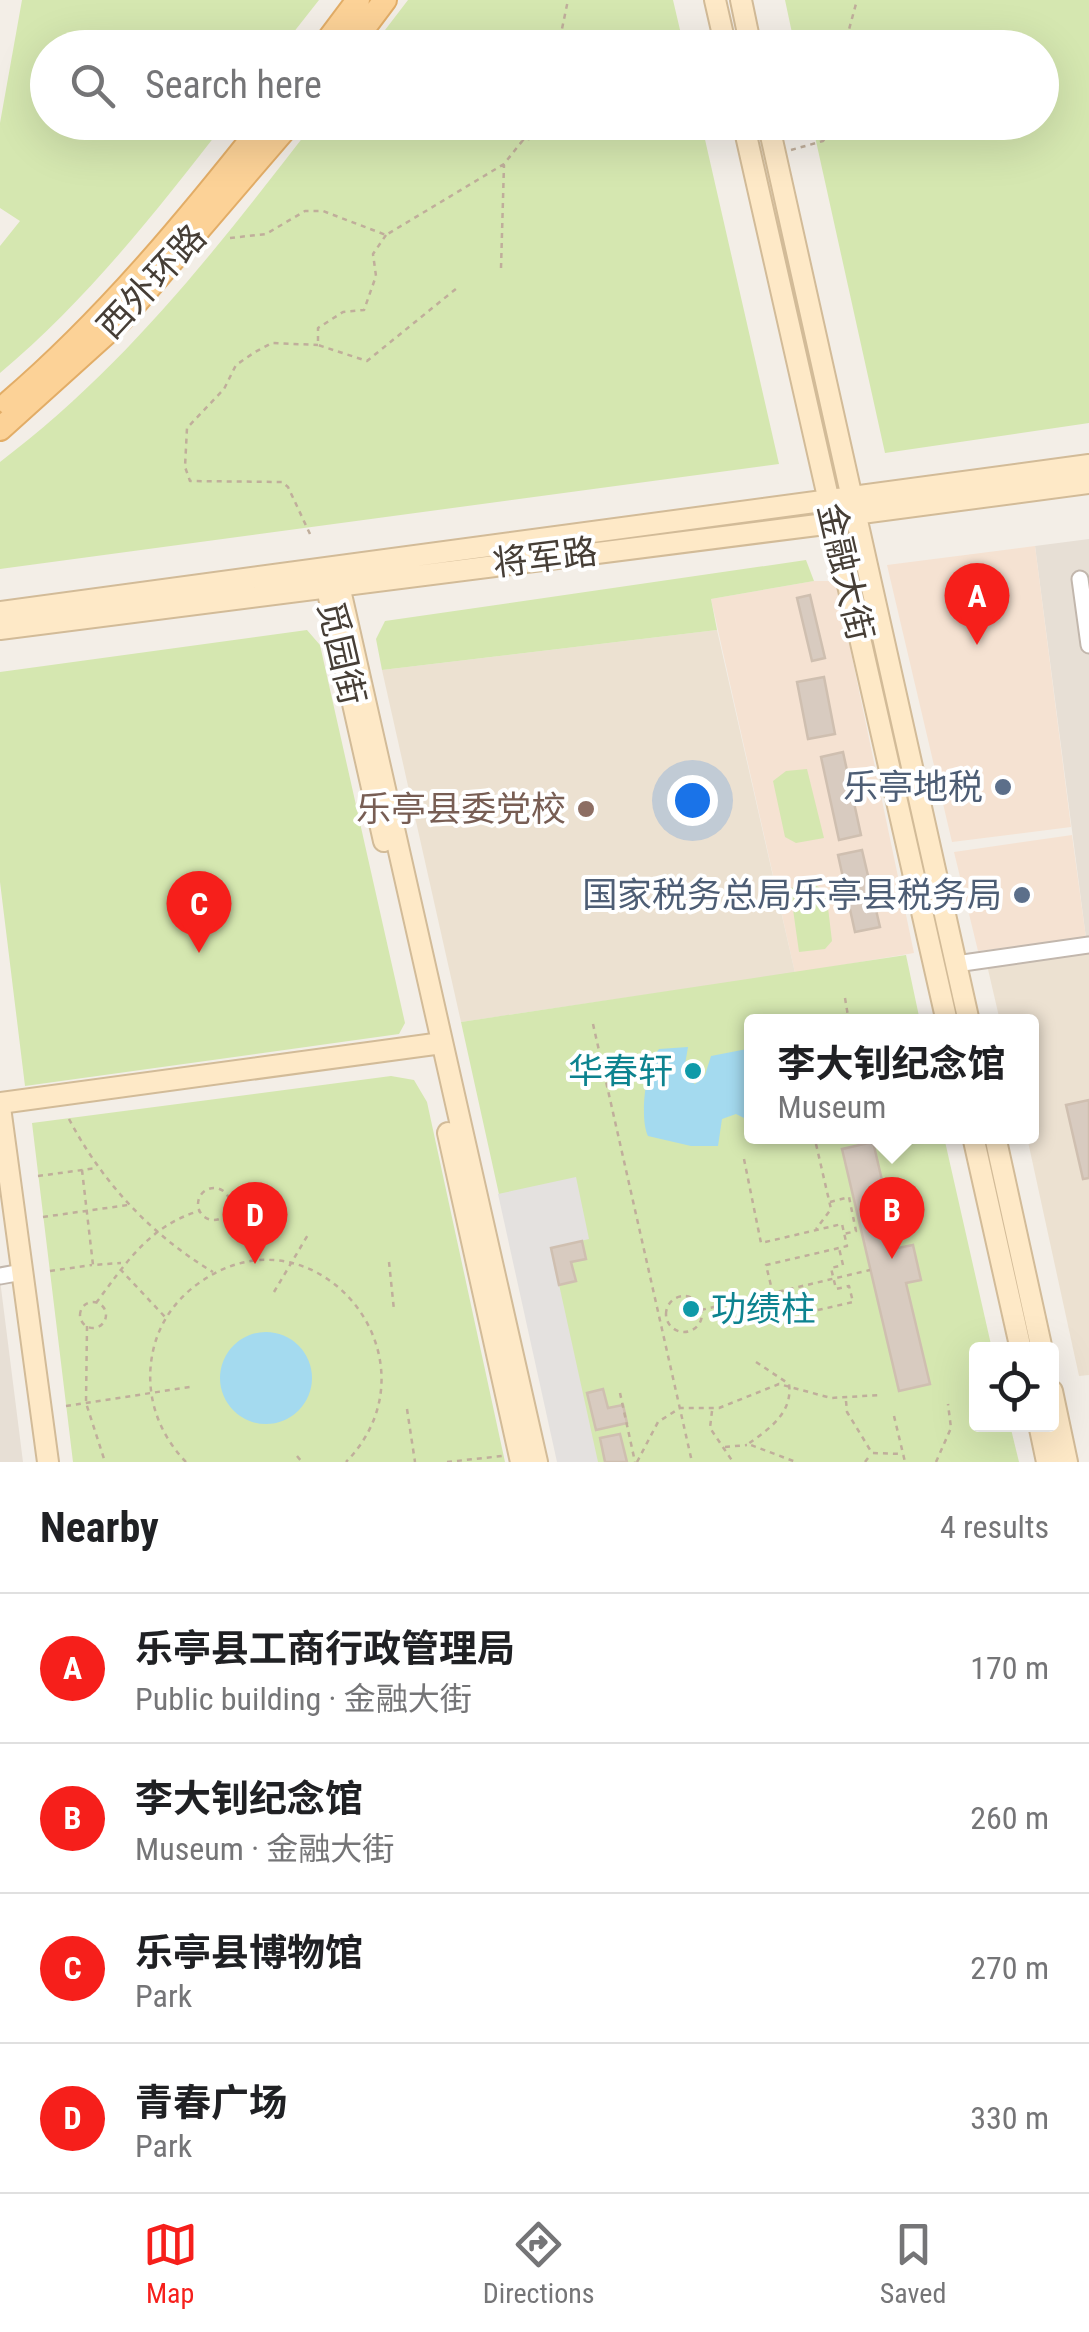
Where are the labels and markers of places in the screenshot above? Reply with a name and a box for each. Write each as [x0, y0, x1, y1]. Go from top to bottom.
pin: A [944, 562, 1010, 645]
place label: 乐亭地税 [843, 767, 983, 808]
marker: 乐亭地税 [992, 776, 1014, 798]
place label: 乐亭县委党校 [356, 789, 566, 830]
marker: 乐亭县委党校 [575, 798, 597, 820]
pin: C [166, 870, 232, 953]
place label: 国家税务总局乐亭县税务局 [582, 875, 1002, 916]
marker: 国家税务总局乐亭县税务局 [1011, 884, 1033, 906]
place label: 华春轩 [568, 1051, 673, 1092]
marker: 华春轩 [682, 1060, 704, 1082]
pin: B [860, 1176, 924, 1259]
pin: D [222, 1182, 288, 1264]
place label: 功绩柱 [711, 1289, 816, 1330]
marker: 功绩柱 [680, 1298, 702, 1320]

